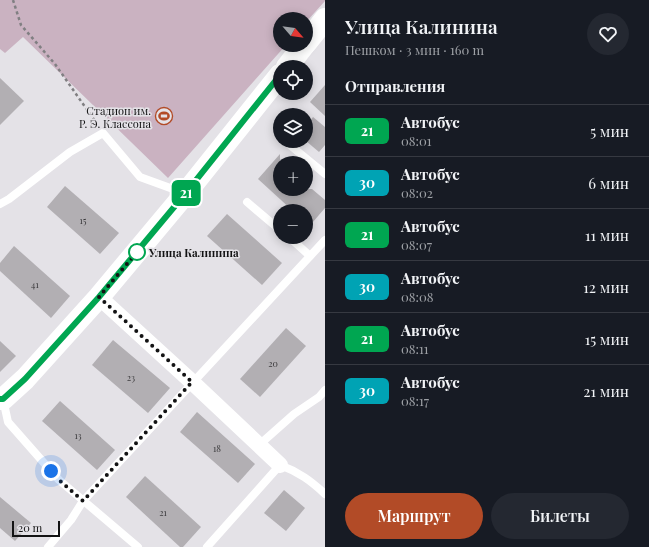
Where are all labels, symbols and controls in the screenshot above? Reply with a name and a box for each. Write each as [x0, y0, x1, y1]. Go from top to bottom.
north arrow [273, 12, 313, 52]
map controls [273, 12, 313, 244]
text: Улица Калинина [345, 13, 498, 39]
button: heart [587, 13, 629, 55]
text: Пешком · 3 мин · 160 m [345, 41, 484, 58]
button: locate [273, 60, 313, 100]
text: Отправления [345, 76, 445, 96]
place label: Стадион им. Р. Э. Классона [79, 103, 152, 131]
sports icon: Стадион им. Р. Э. Классона [154, 106, 174, 126]
button: layers [273, 108, 313, 148]
text: Автобус [401, 112, 460, 132]
text: 21 [361, 121, 373, 140]
text: 5 мин [590, 121, 629, 141]
text: 08:01 [401, 132, 432, 149]
button: + [273, 156, 313, 196]
text: Автобус [401, 164, 460, 184]
text: 30 [359, 173, 375, 192]
text: 6 мин [588, 173, 629, 193]
line badge: 21 [168, 180, 204, 206]
text: 21 [180, 183, 192, 202]
text: 08:02 [401, 184, 433, 201]
button: − [273, 204, 313, 244]
house number: 15 [80, 214, 87, 226]
text: Автобус [401, 216, 460, 236]
text: 21 [361, 225, 373, 244]
text: 11 мин [585, 225, 629, 245]
text: 08:07 [401, 236, 432, 253]
marker: Улица Калинина [128, 243, 146, 261]
place label: Улица Калинина [148, 245, 239, 260]
text: Автобус [401, 268, 460, 288]
text: 30 [359, 277, 375, 296]
text: 12 мин [583, 277, 629, 297]
house number: 41 [31, 278, 40, 290]
text: 08:08 [401, 288, 434, 305]
text: Автобус [401, 320, 460, 340]
text: 21 [361, 329, 373, 348]
text: 15 мин [585, 329, 629, 349]
text: 08:11 [401, 340, 429, 357]
house number: 20 [268, 357, 278, 369]
house number: 23 [127, 371, 135, 383]
text: Автобус [401, 372, 460, 392]
text: 30 [359, 381, 375, 400]
text: 21 мин [583, 381, 629, 401]
text: 08:17 [401, 392, 429, 409]
house number: 13 [74, 429, 82, 441]
house number: 18 [213, 442, 221, 454]
your location [41, 461, 61, 481]
button: Маршрут [345, 493, 483, 539]
button: Билеты [491, 493, 629, 539]
house number: 21 [159, 506, 167, 518]
scale bar [12, 519, 60, 538]
text: 20 m [18, 520, 42, 535]

